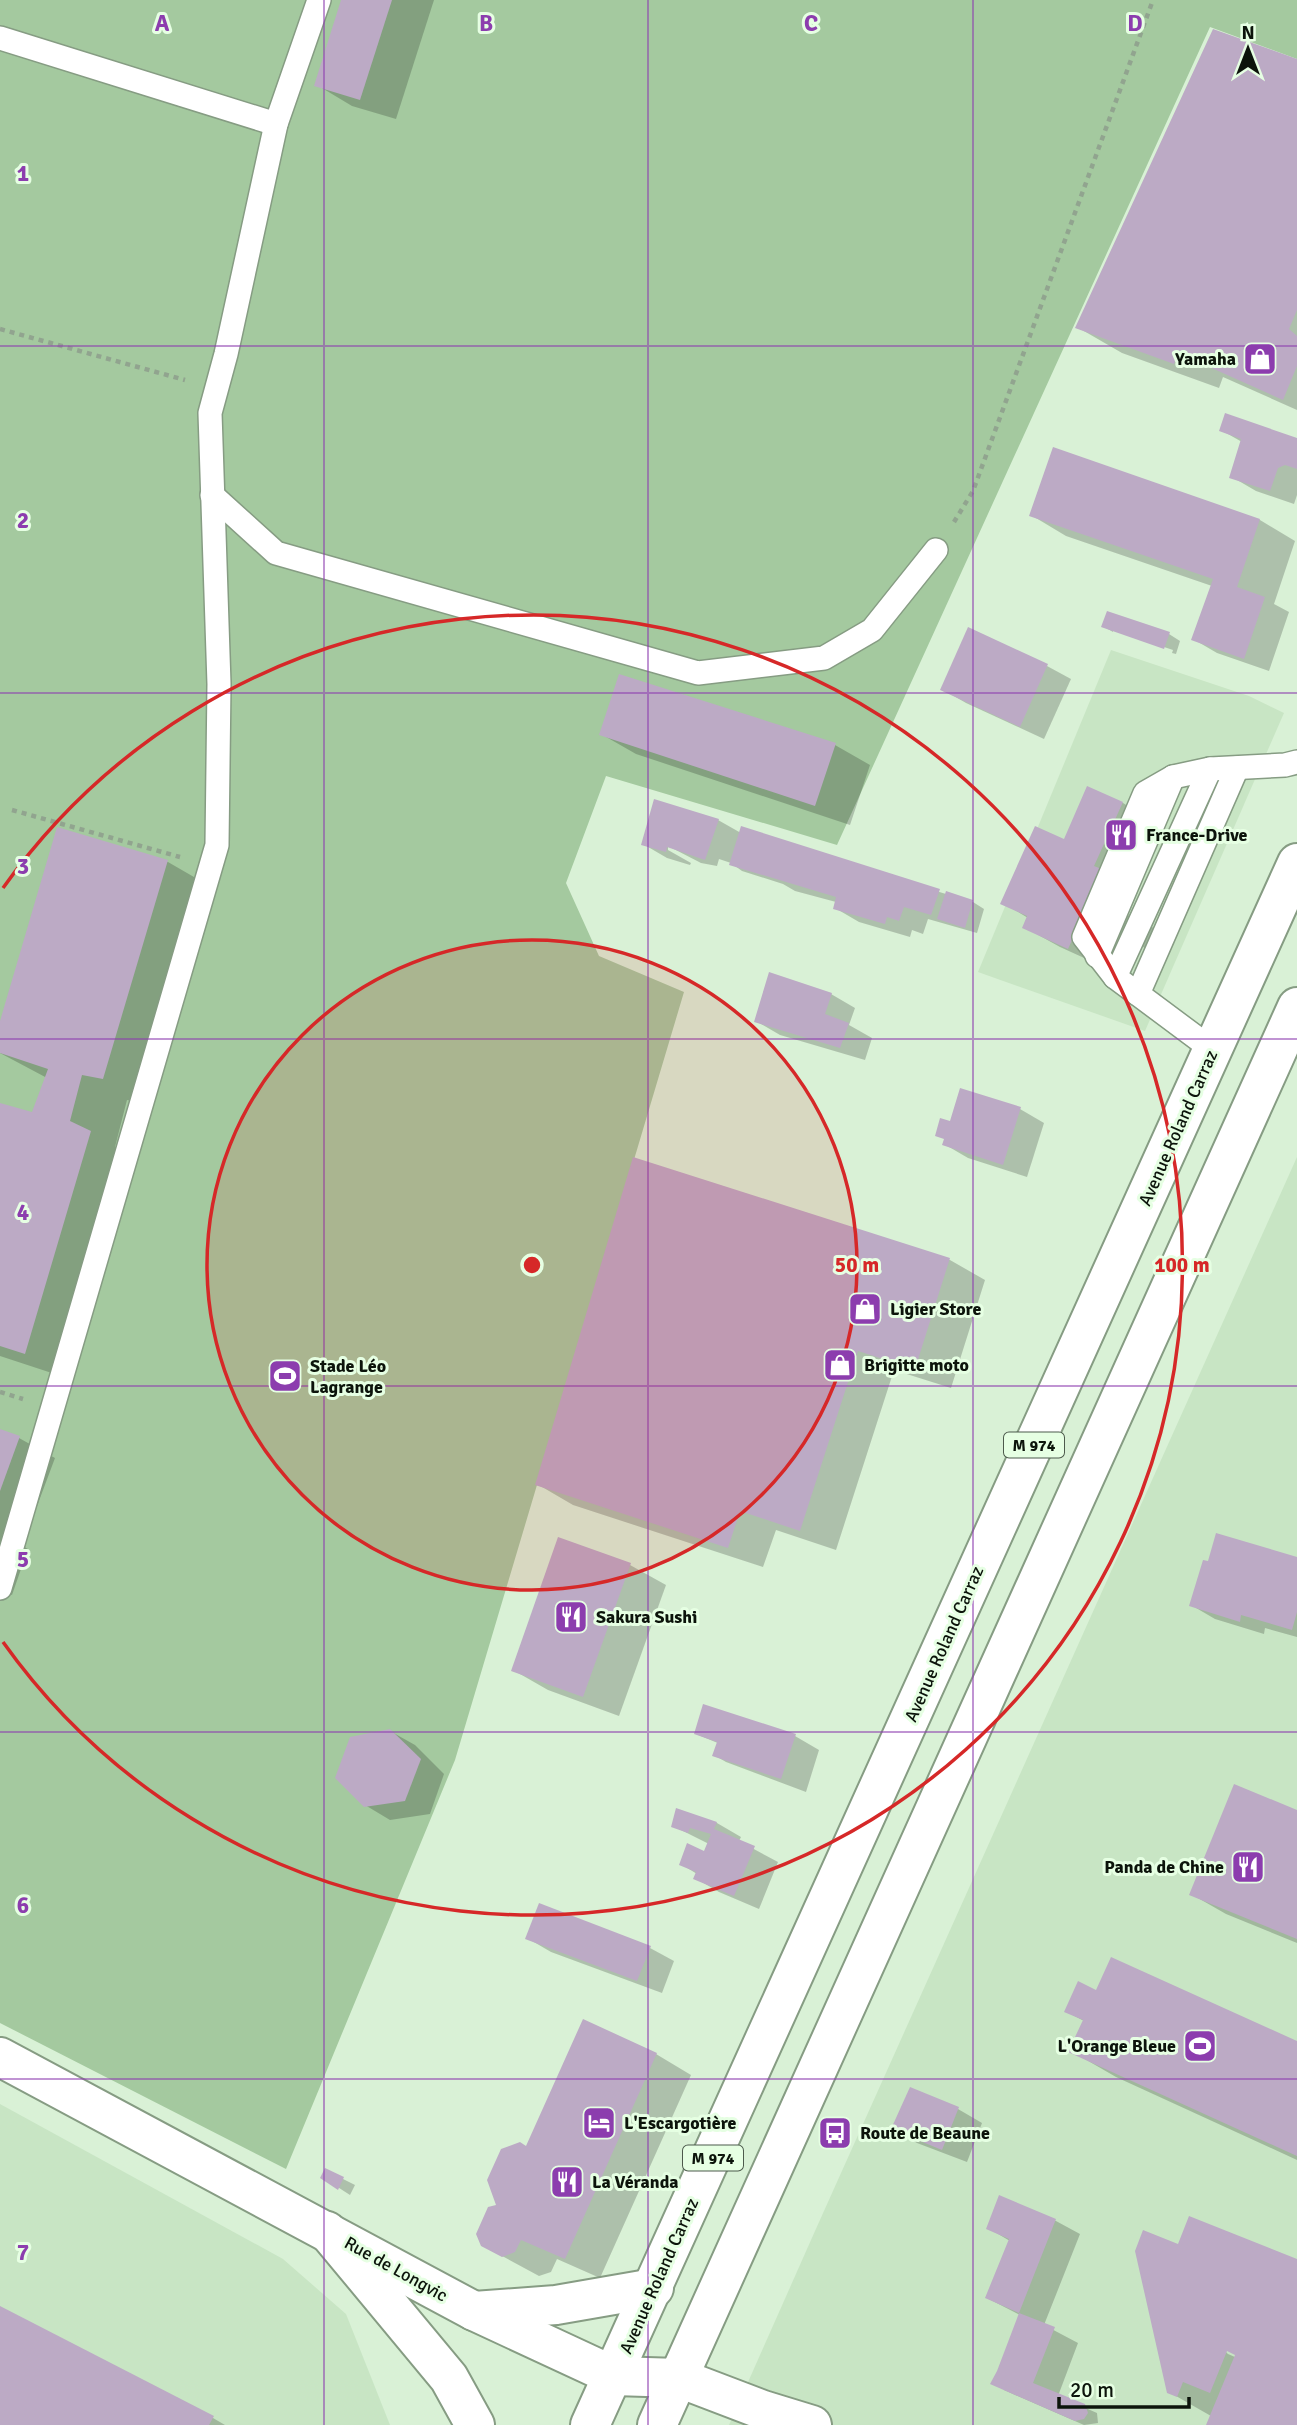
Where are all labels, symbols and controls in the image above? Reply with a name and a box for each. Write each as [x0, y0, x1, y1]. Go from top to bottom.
text: A [155, 9, 170, 38]
text: B [479, 9, 493, 38]
text: C [804, 9, 818, 38]
text: D [1127, 9, 1143, 38]
north arrow [1213, 14, 1283, 84]
text: N [1241, 21, 1255, 45]
text: 1 [17, 159, 29, 188]
shop icon: Yamaha [1241, 340, 1279, 378]
place label: Yamaha [1174, 348, 1236, 370]
text: 2 [17, 506, 29, 535]
restaurant icon: France-Drive [1102, 816, 1140, 854]
place label: France-Drive [1146, 824, 1248, 846]
text: 3 [17, 852, 29, 881]
street label: Avenue Roland Carraz [1134, 1047, 1222, 1209]
text: 4 [17, 1198, 29, 1227]
text: 50 m [835, 1252, 879, 1278]
text: 100 m [1154, 1252, 1210, 1278]
centre of rings [520, 1253, 544, 1277]
shop icon: Ligier Store [846, 1290, 884, 1328]
place label: Ligier Store [890, 1298, 981, 1320]
shop icon: Brigitte moto [821, 1346, 859, 1384]
place label: Brigitte moto [864, 1354, 969, 1376]
place label: Stade Léo Lagrange [310, 1355, 386, 1398]
sports icon: Stade Léo Lagrange [266, 1357, 304, 1395]
road number: M 974 [1004, 1432, 1064, 1457]
text: 5 [17, 1545, 29, 1574]
street label: Avenue Roland Carraz [900, 1563, 988, 1725]
restaurant icon: Sakura Sushi [552, 1598, 590, 1636]
place label: Sakura Sushi [596, 1606, 698, 1628]
restaurant icon: Panda de Chine [1229, 1848, 1267, 1886]
place label: Panda de Chine [1104, 1856, 1224, 1878]
text: 6 [17, 1891, 29, 1920]
sports icon: L'Orange Bleue [1181, 2027, 1219, 2065]
place label: L'Orange Bleue [1058, 2035, 1176, 2057]
hotel icon: L'Escargotière [580, 2104, 618, 2142]
place label: L'Escargotière [624, 2112, 737, 2134]
bus stop icon: Route de Beaune [816, 2114, 854, 2152]
place label: Route de Beaune [860, 2122, 990, 2144]
road number: M 974 [683, 2146, 743, 2170]
restaurant icon: La Véranda [548, 2163, 586, 2201]
place label: La Véranda [592, 2171, 679, 2193]
street label: Avenue Roland Carraz [615, 2195, 703, 2357]
street label: Rue de Longvic [341, 2232, 451, 2306]
text: 7 [17, 2238, 29, 2267]
scale bar [1059, 2366, 1188, 2410]
text: 20 m [1070, 2377, 1114, 2403]

